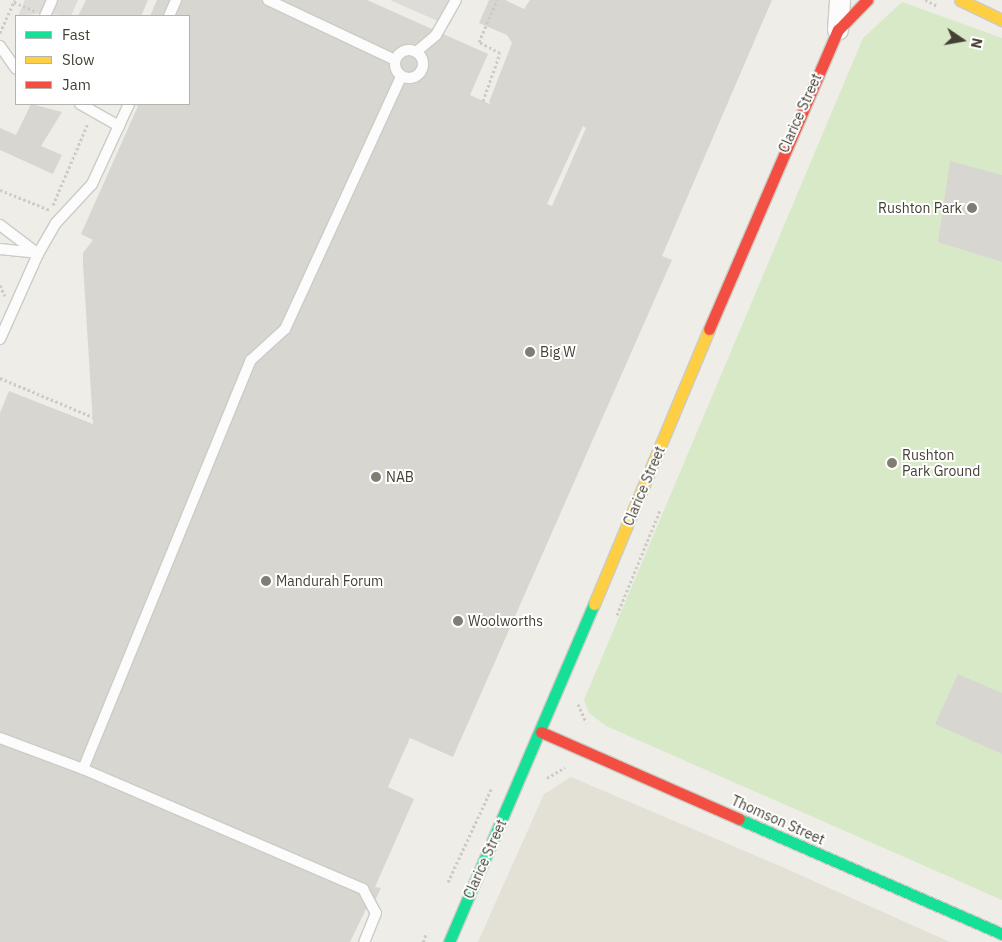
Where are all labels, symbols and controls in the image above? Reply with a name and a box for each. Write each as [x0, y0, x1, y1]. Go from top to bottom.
legend [15, 15, 190, 105]
north arrow [937, 15, 987, 65]
text: Fast [62, 25, 90, 44]
text: N [967, 36, 987, 50]
text: Slow [62, 50, 95, 69]
street label: Clarice Street [775, 71, 825, 155]
text: Jam [62, 75, 91, 94]
place label: Rushton Park [878, 200, 962, 216]
marker: Rushton Park [966, 202, 978, 214]
place label: Big W [540, 344, 576, 360]
marker: Big W [524, 346, 536, 358]
street label: Clarice Street [620, 444, 668, 528]
place label: Rushton Park Ground [902, 447, 980, 480]
marker: Rushton Park Ground [886, 457, 898, 469]
place label: NAB [386, 469, 414, 485]
marker: NAB [370, 471, 382, 483]
place label: Mandurah Forum [276, 573, 383, 589]
marker: Mandurah Forum [260, 575, 272, 587]
place label: Woolworths [468, 613, 543, 629]
marker: Woolworths [452, 615, 464, 627]
street label: Thomson Street [729, 792, 827, 848]
street label: Clarice Street [460, 817, 510, 901]

